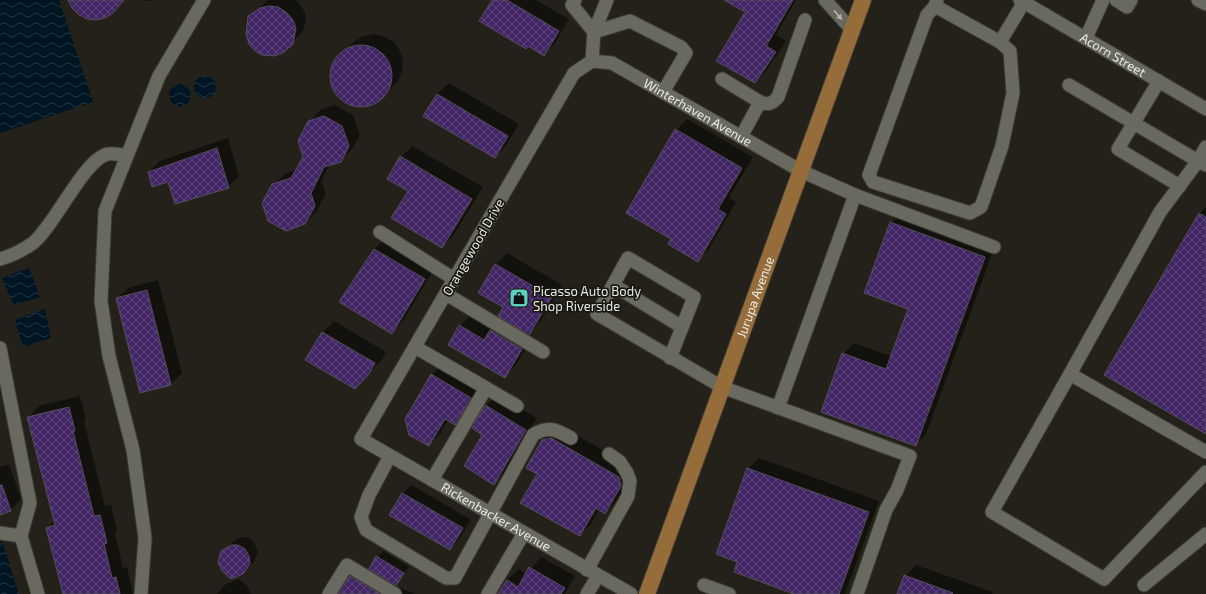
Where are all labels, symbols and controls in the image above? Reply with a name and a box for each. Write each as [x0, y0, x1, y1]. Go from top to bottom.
one-way arrow [834, 10, 843, 20]
street label: Acorn Street [1077, 29, 1149, 80]
street label: Winterhaven Avenue [641, 75, 755, 149]
street label: Orangewood Drive [439, 196, 507, 298]
street label: Jurupa Avenue [733, 254, 777, 340]
place label: Picasso Auto Body Shop Riverside [533, 283, 641, 314]
shop icon: Picasso Auto Body Shop Riverside [508, 287, 530, 309]
street label: Rickenbacker Avenue [438, 479, 554, 554]

